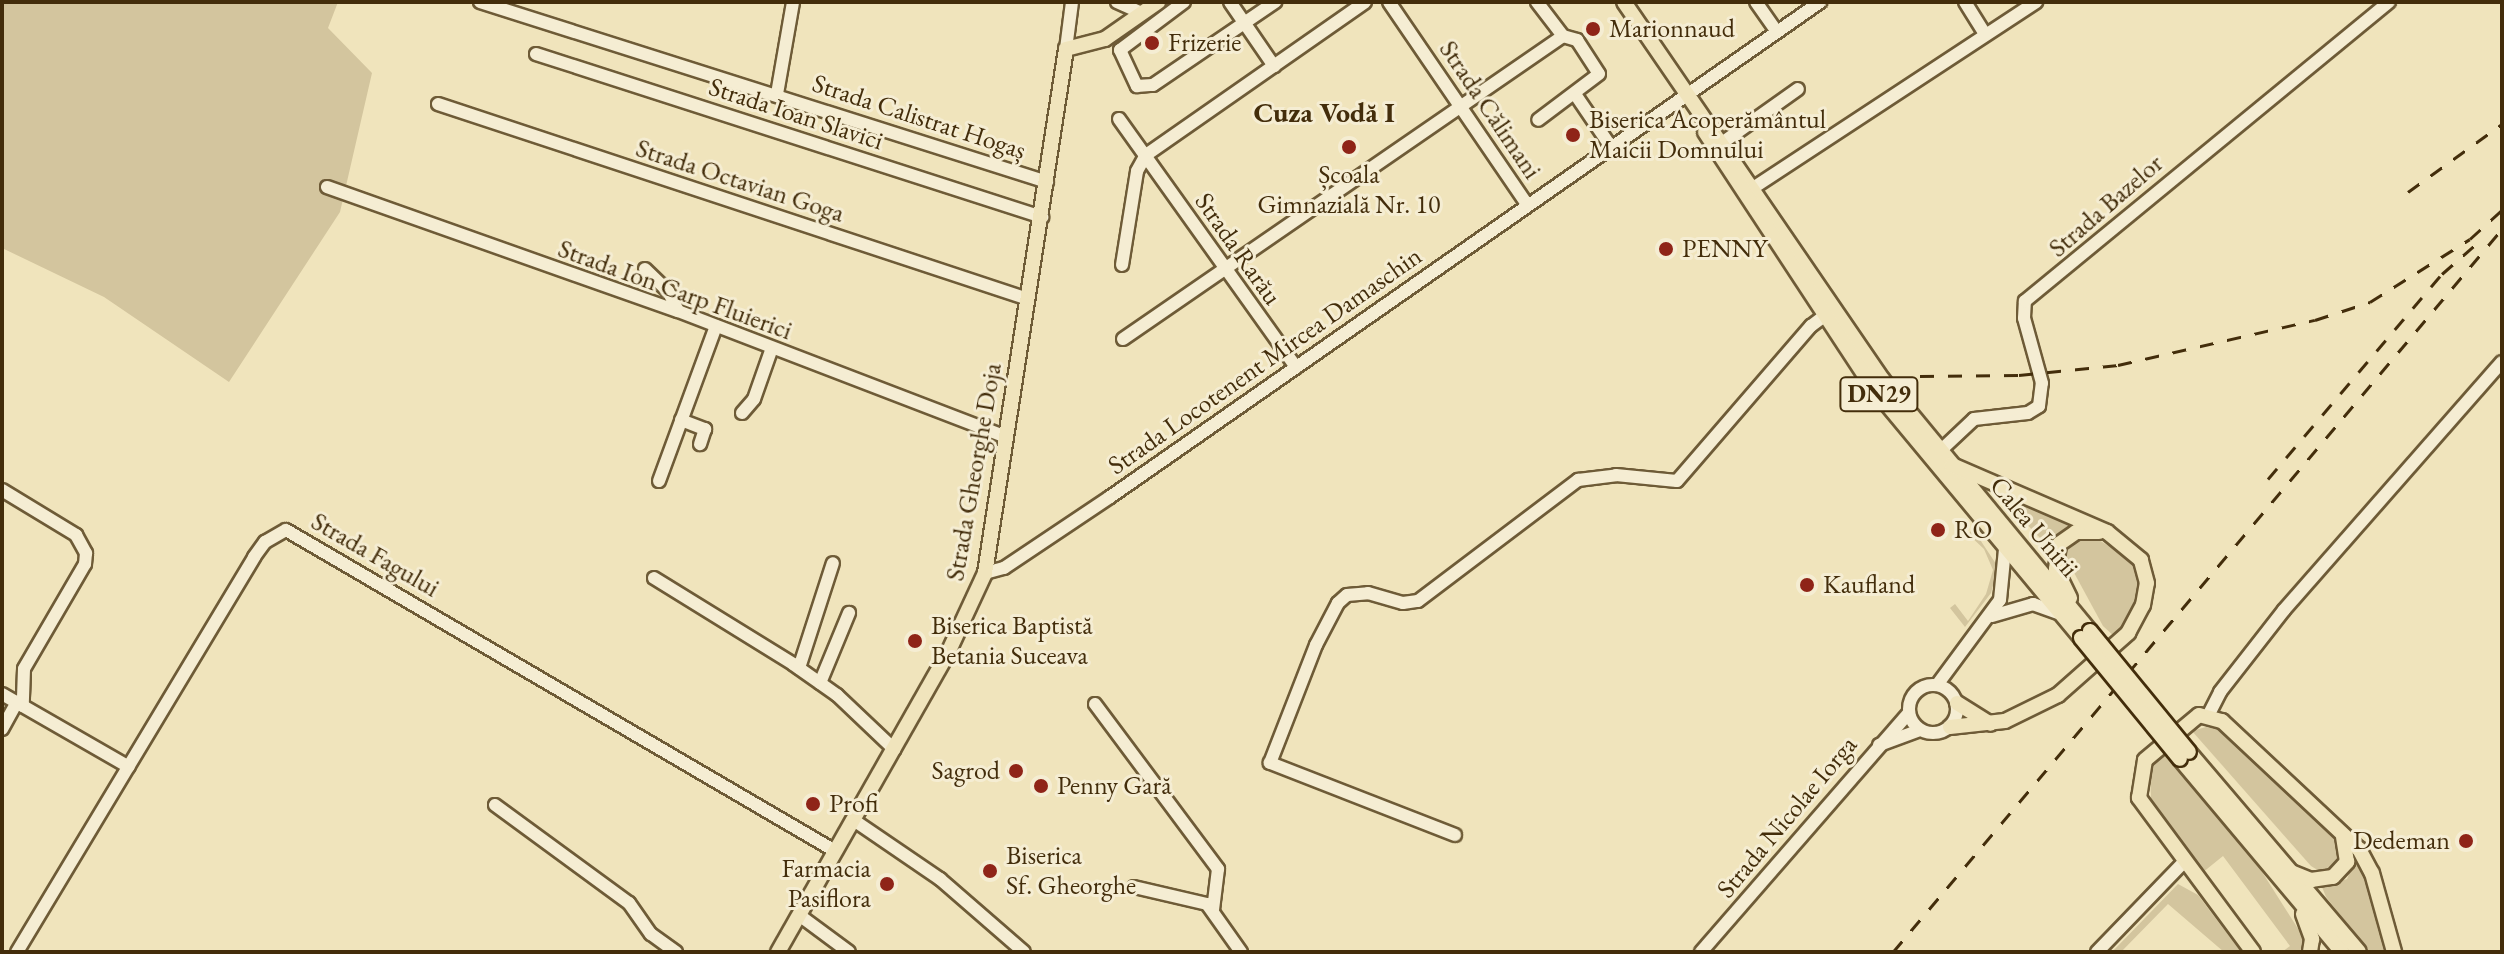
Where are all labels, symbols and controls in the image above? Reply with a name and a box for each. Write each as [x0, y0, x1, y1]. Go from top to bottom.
place label: Marionnaud [1609, 13, 1735, 45]
marker: Marionnaud [1584, 20, 1602, 38]
place label: Frizerie [1168, 27, 1242, 59]
marker: Frizerie [1143, 34, 1161, 52]
street label: Strada Călimani [1432, 35, 1548, 185]
street label: Strada Calistrat Hogaș [808, 68, 1030, 166]
street label: Strada Ioan Slavici [705, 71, 887, 157]
district label: Cuza Vodă I [1253, 95, 1395, 129]
place label: Biserica Acoperământul Maicii Domnului [1589, 104, 1826, 166]
marker: Biserica Acoperământul Maicii Domnului [1564, 126, 1582, 144]
street label: Strada Octavian Goga [632, 133, 848, 229]
marker: Școala Gimnazială Nr. 10 [1340, 138, 1358, 156]
street label: Strada Bazelor [2043, 148, 2169, 264]
place label: Școala Gimnazială Nr. 10 [1258, 159, 1440, 220]
street label: Strada Rarău [1188, 187, 1288, 311]
street label: Strada Ion Carp Fluierici [554, 233, 796, 347]
place label: PENNY [1682, 233, 1767, 265]
marker: PENNY [1657, 240, 1675, 258]
street label: Strada Locotenent Mircea Damaschin [1102, 241, 1428, 481]
street label: Strada Gheorghe Doja [939, 361, 1009, 583]
road number: DN29 [1839, 374, 1919, 414]
street label: Calea Unirii [1983, 470, 2085, 584]
street label: Strada Fagului [306, 506, 444, 604]
place label: RO [1954, 514, 1992, 546]
marker: RO [1929, 521, 1947, 539]
place label: Kaufland [1823, 569, 1915, 601]
marker: Kaufland [1798, 576, 1816, 594]
place label: Biserica Baptistă Betania Suceava [931, 610, 1093, 672]
marker: Biserica Baptistă Betania Suceava [906, 632, 924, 650]
street label: Strada Nicolae Iorga [1710, 730, 1864, 904]
place label: Sagrod [932, 755, 1000, 787]
marker: Sagrod [1007, 762, 1025, 780]
place label: Penny Gară [1057, 770, 1172, 802]
marker: Penny Gară [1032, 777, 1050, 795]
place label: Profi [829, 788, 878, 820]
marker: Profi [804, 795, 822, 813]
place label: Dedeman [2353, 825, 2450, 857]
marker: Dedeman [2457, 832, 2475, 850]
place label: Biserica Sf. Gheorghe [1006, 840, 1136, 902]
place label: Farmacia Pasiflora [781, 853, 871, 914]
marker: Biserica Sf. Gheorghe [981, 862, 999, 880]
marker: Farmacia Pasiflora [878, 875, 896, 893]

